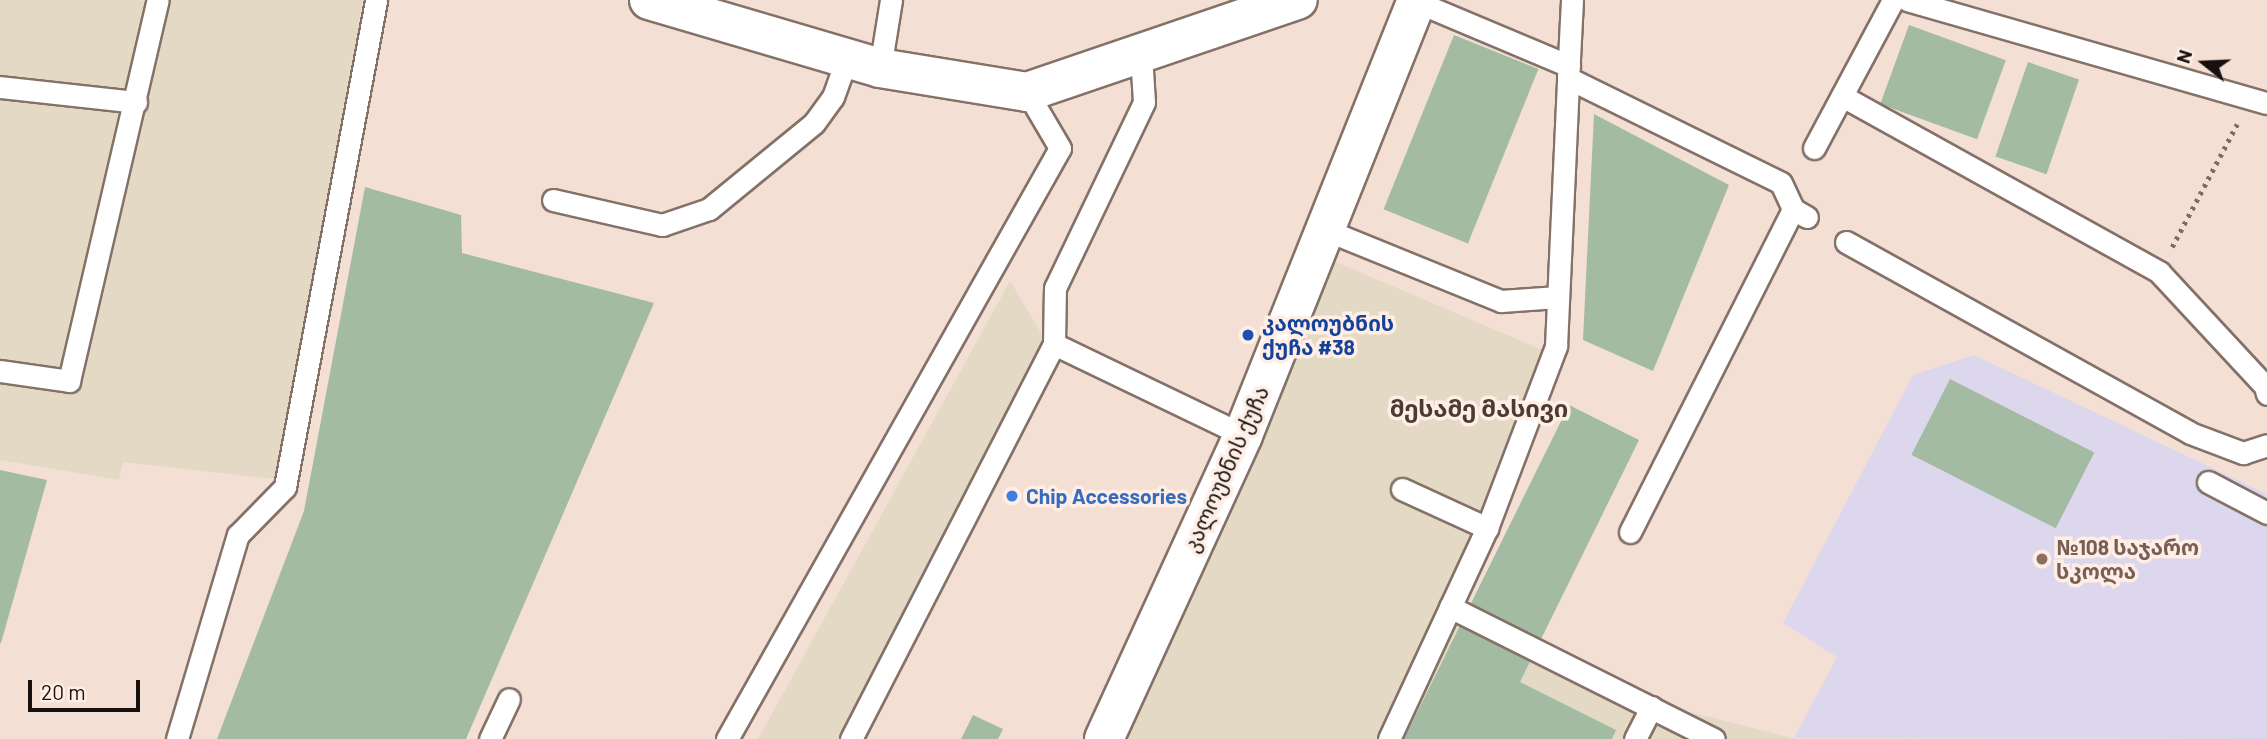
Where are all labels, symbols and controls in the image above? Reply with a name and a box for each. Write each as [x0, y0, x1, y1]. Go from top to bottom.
north arrow [2169, 28, 2239, 98]
text: N [2171, 47, 2196, 66]
place label: კალოუბნის ქუჩა #38 [1262, 310, 1394, 360]
marker: კალოუბნის ქუჩა #38 [1240, 327, 1256, 343]
street label: კალოუბნის ქუჩა [1178, 382, 1274, 556]
district label: მესამე მასივი [1390, 394, 1568, 422]
place label: Chip Accessories [1026, 483, 1187, 509]
marker: Chip Accessories [1004, 488, 1020, 504]
place label: №108 საჯარო სკოლა [2056, 534, 2199, 584]
marker: №108 საჯარო სკოლა [2034, 551, 2050, 567]
scale bar [32, 666, 144, 710]
text: 20 m [41, 679, 86, 704]

